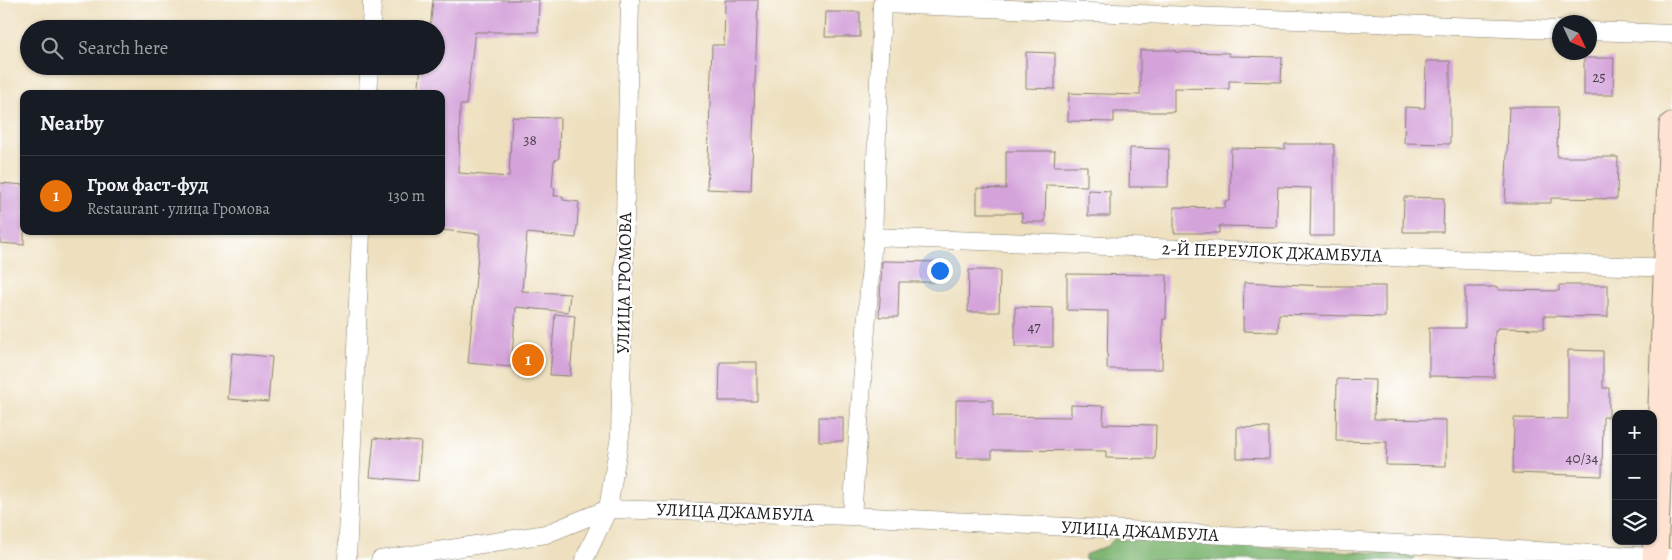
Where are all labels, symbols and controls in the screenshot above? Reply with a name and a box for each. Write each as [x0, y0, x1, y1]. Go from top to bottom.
north arrow [1552, 15, 1597, 60]
search box [20, 20, 445, 75]
icon: search [38, 34, 66, 62]
text: Search here [78, 35, 168, 61]
house number: 25 [1592, 67, 1606, 87]
text: Nearby [40, 109, 103, 137]
house number: 38 [523, 130, 537, 150]
text: Гром фаст-фуд [87, 172, 208, 198]
text: 1 [53, 185, 59, 207]
text: 130 m [388, 185, 425, 207]
text: Restaurant · улица Громова [87, 198, 270, 220]
street label: УЛИЦА ГРОМОВА [611, 211, 637, 354]
street label: 2-Й ПЕРЕУЛОК ДЖАМБУЛА [1161, 236, 1383, 268]
your location [927, 258, 953, 284]
house number: 47 [1027, 317, 1041, 337]
pin: 1 [512, 341, 544, 379]
map controls [1612, 410, 1657, 545]
button: + [1612, 410, 1657, 455]
house number: 40/34 [1566, 448, 1599, 468]
button: − [1612, 455, 1657, 500]
street label: УЛИЦА ДЖАМБУЛА [656, 497, 815, 527]
button: layers [1612, 500, 1657, 545]
street label: УЛИЦА ДЖАМБУЛА [1061, 515, 1220, 547]

